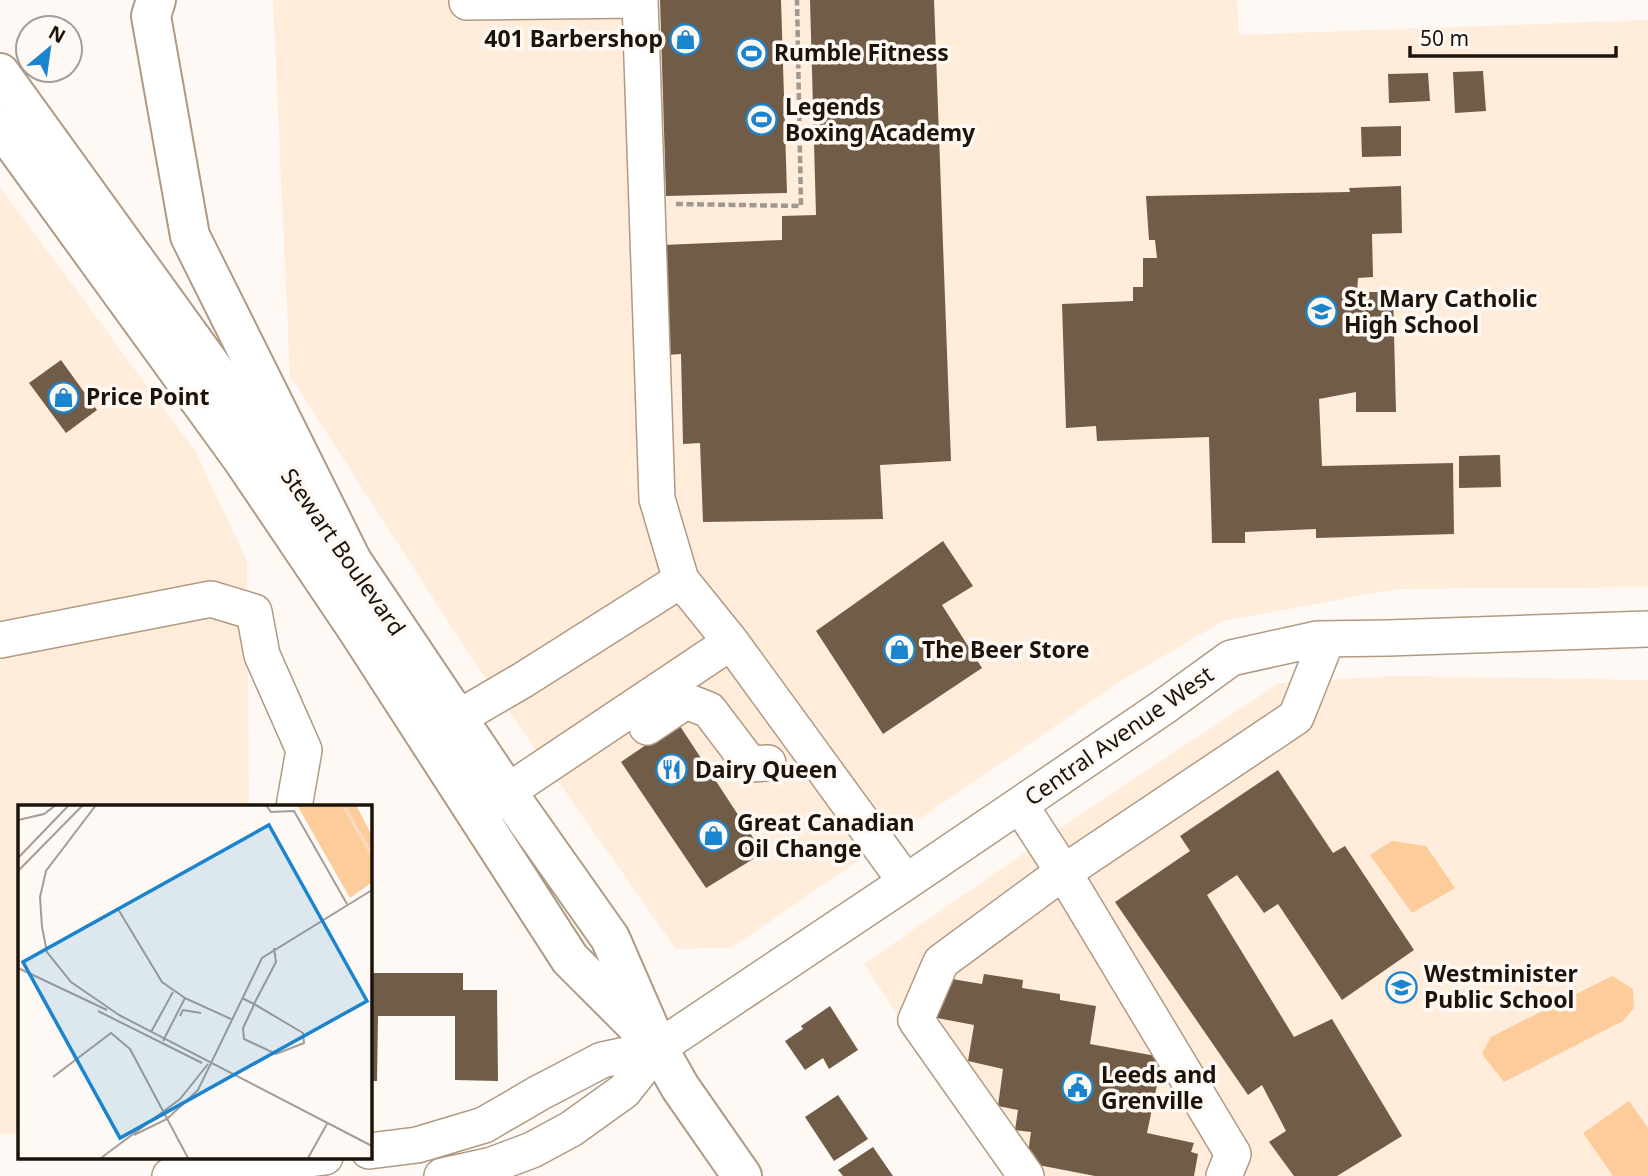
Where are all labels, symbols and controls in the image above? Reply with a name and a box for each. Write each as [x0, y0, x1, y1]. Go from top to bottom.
north arrow [14, 14, 84, 84]
scale bar [1410, 14, 1616, 58]
text: N [44, 19, 70, 49]
place label: 401 Barbershop [484, 22, 663, 54]
shop icon: 401 Barbershop [669, 22, 703, 56]
text: 50 m [1420, 24, 1469, 52]
sports icon: Rumble Fitness [734, 36, 768, 70]
place label: Rumble Fitness [774, 36, 949, 68]
place label: Legends Boxing Academy [785, 90, 976, 148]
sports icon: Legends Boxing Academy [745, 103, 779, 137]
place label: St. Mary Catholic High School [1344, 282, 1538, 340]
school or university icon: St. Mary Catholic High School [1304, 295, 1338, 329]
shop icon: Price Point [46, 380, 80, 414]
place label: Price Point [86, 380, 210, 412]
street label: Stewart Boulevard [274, 461, 414, 642]
shop icon: The Beer Store [882, 633, 916, 667]
place label: The Beer Store [922, 633, 1090, 665]
street label: Central Avenue West [1018, 658, 1219, 812]
restaurant icon: Dairy Queen [655, 753, 689, 787]
place label: Dairy Queen [695, 753, 837, 785]
inset map [18, 805, 371, 1158]
place label: Great Canadian Oil Change [737, 806, 914, 864]
shop icon: Great Canadian Oil Change [697, 819, 731, 853]
place label: Westminister Public School [1424, 957, 1578, 1015]
school or university icon: Westminister Public School [1384, 970, 1418, 1004]
place label: Leeds and Grenville [1101, 1058, 1217, 1116]
public building icon: Leeds and Grenville [1061, 1071, 1095, 1105]

